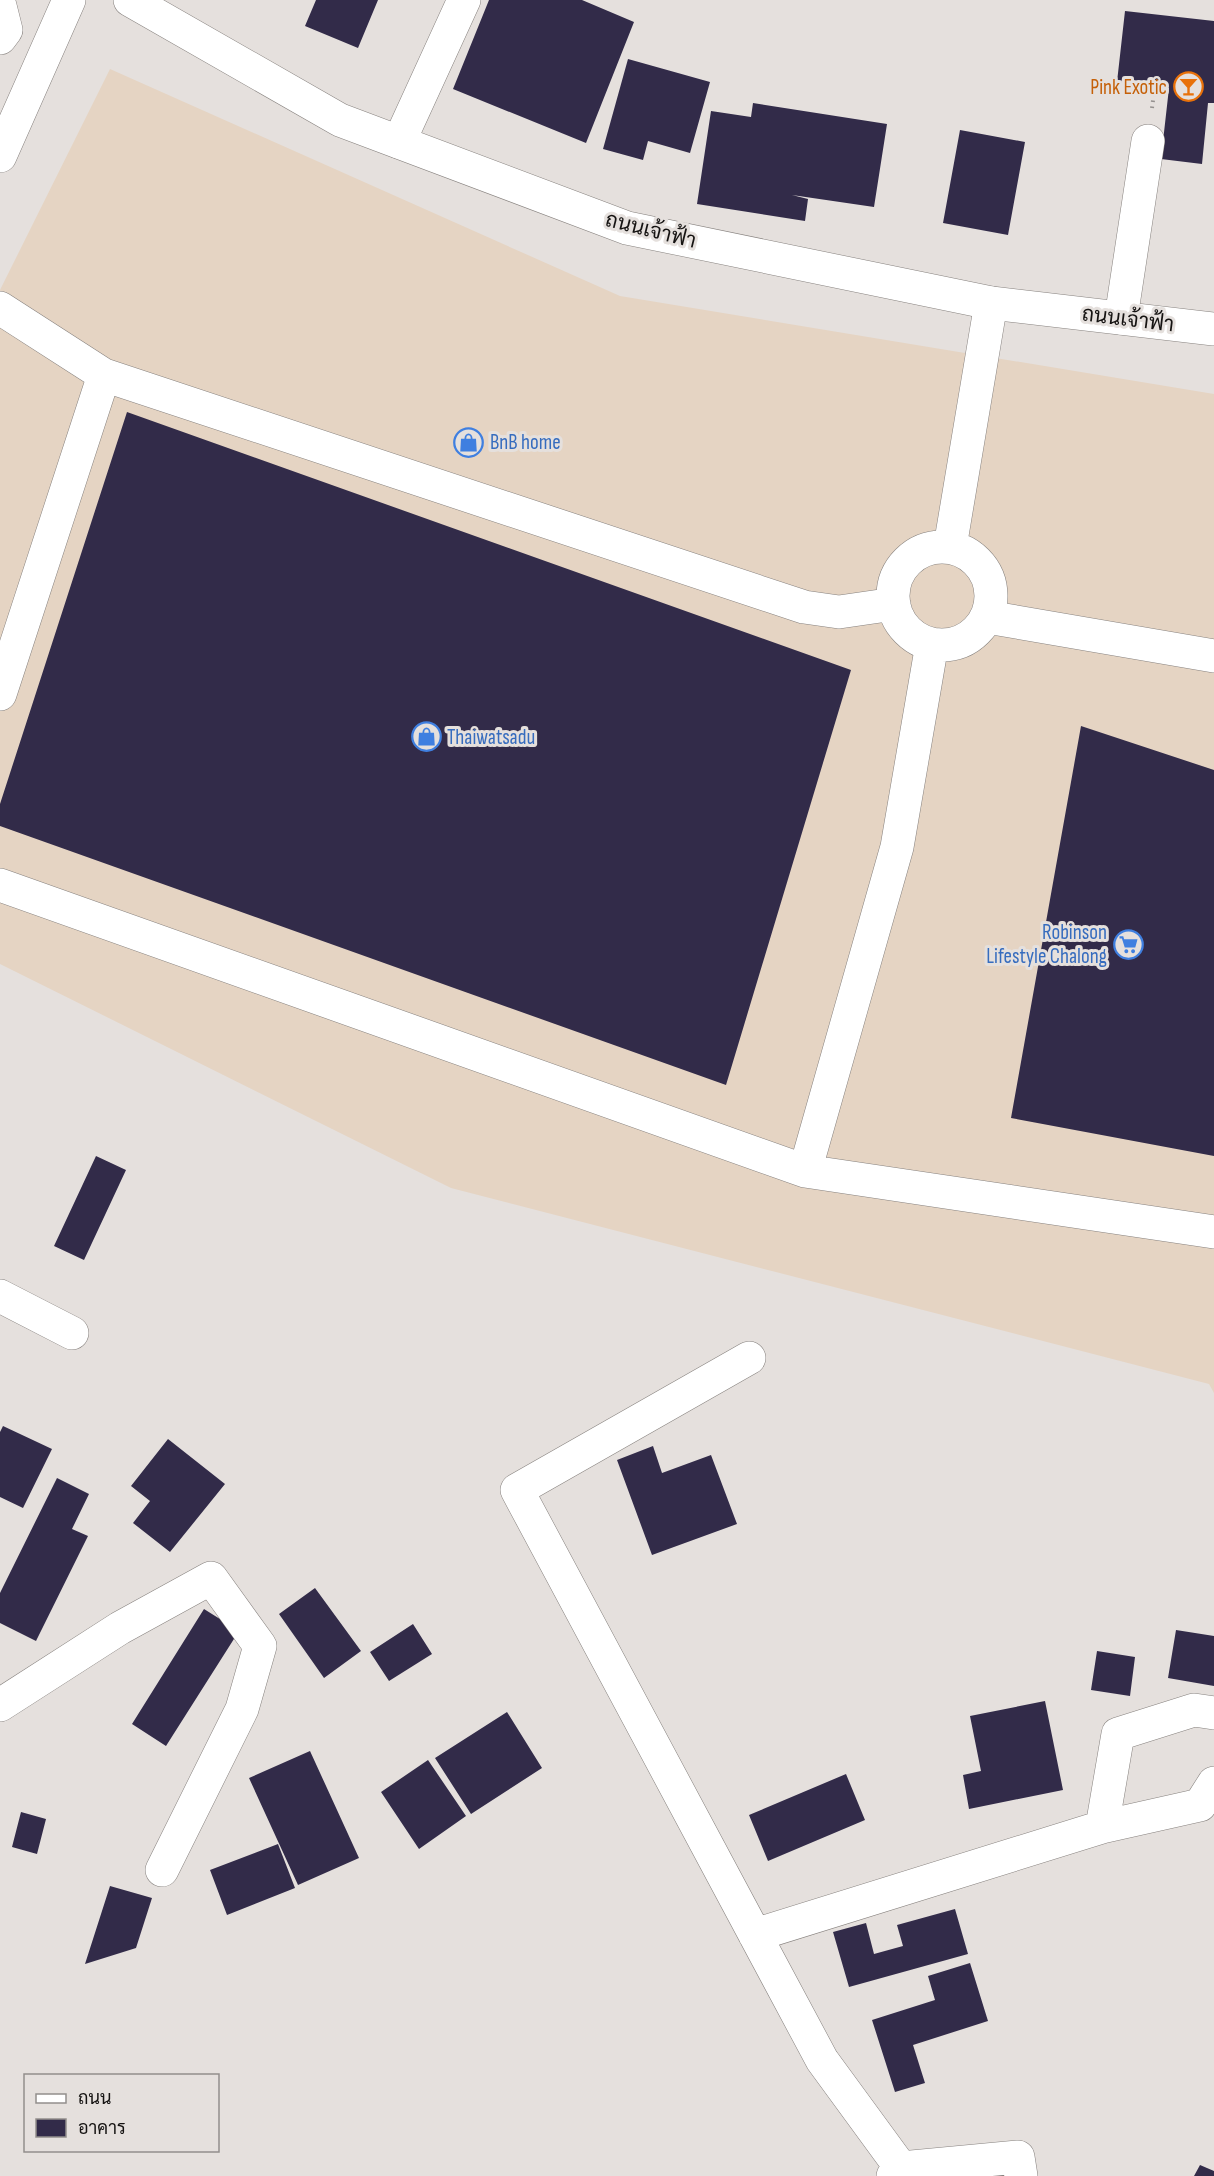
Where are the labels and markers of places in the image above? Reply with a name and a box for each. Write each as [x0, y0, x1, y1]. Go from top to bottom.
bar icon: Pink Exotic [1172, 71, 1204, 103]
place label: Pink Exotic [1090, 75, 1167, 100]
shop icon: BnB home [453, 426, 485, 458]
place label: BnB home [490, 430, 561, 455]
shop icon: Thaiwatsadu [410, 721, 442, 753]
place label: Thaiwatsadu [447, 725, 535, 750]
place label: Robinson Lifestyle Chalong [986, 920, 1107, 969]
supermarket icon: Robinson Lifestyle Chalong [1112, 928, 1144, 960]

